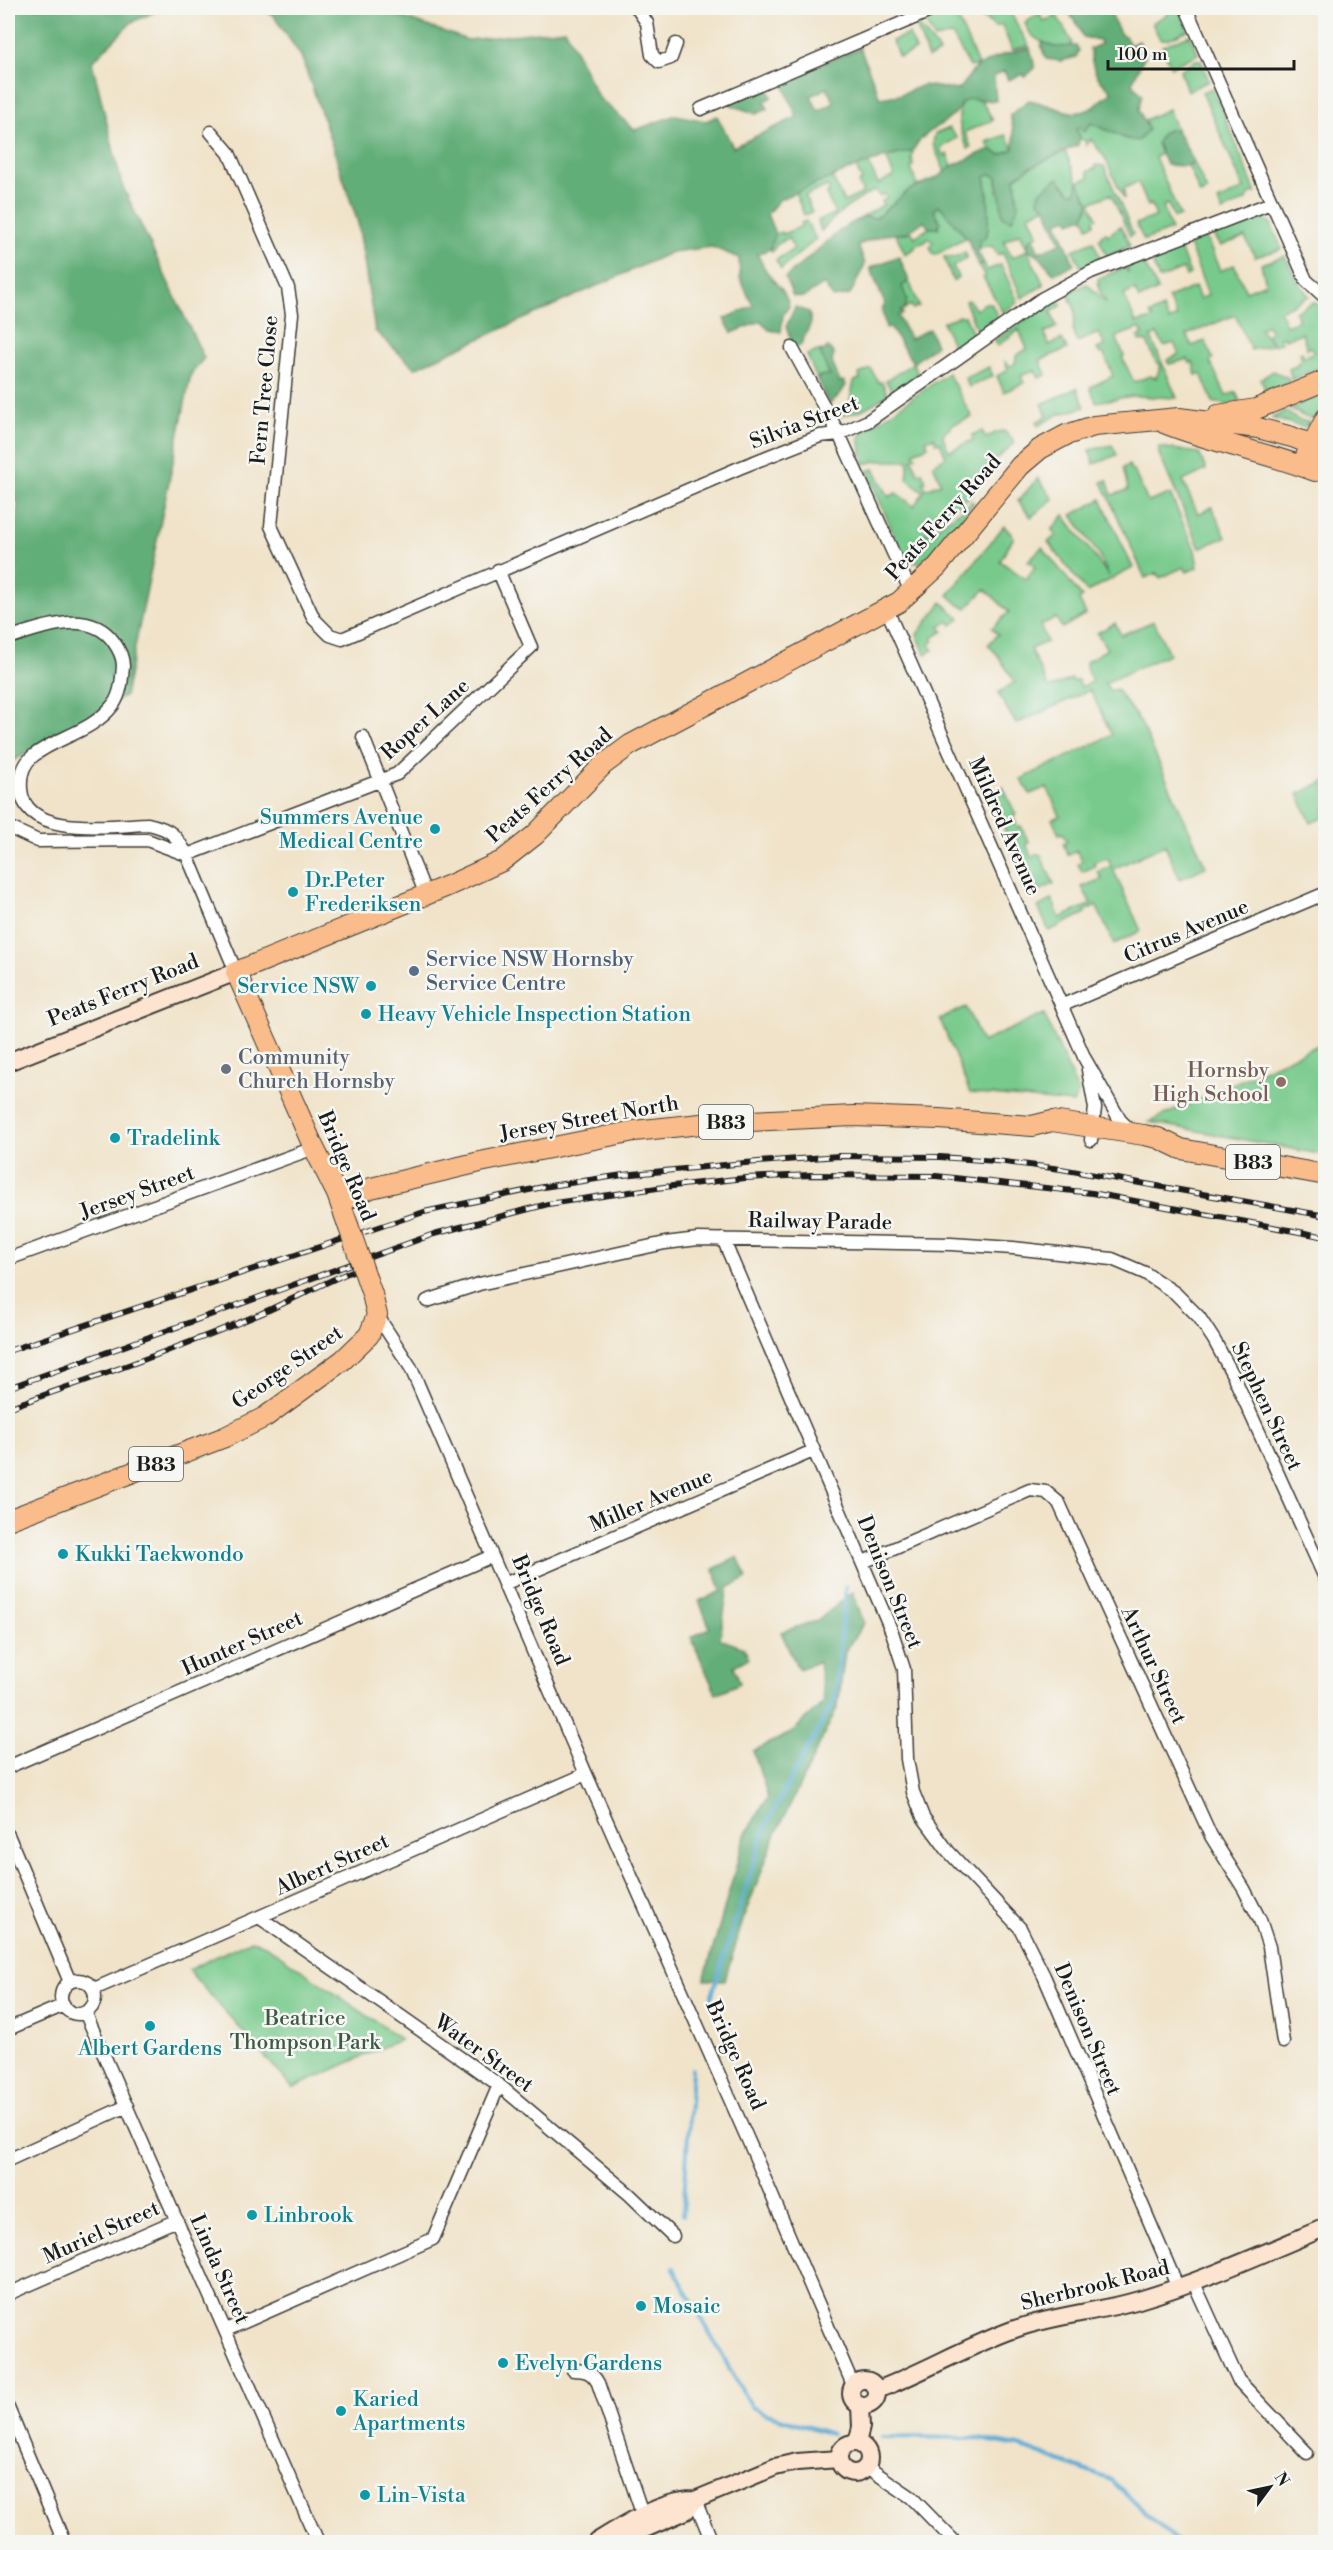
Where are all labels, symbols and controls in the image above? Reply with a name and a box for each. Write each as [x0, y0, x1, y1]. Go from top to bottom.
scale bar [1108, 33, 1294, 71]
text: 100 m [1117, 43, 1168, 66]
street label: Fern Tree Close [246, 314, 284, 466]
street label: Silvia Street [746, 390, 863, 456]
street label: Peats Ferry Road [880, 449, 1007, 586]
street label: Roper Lane [376, 673, 475, 766]
street label: Peats Ferry Road [481, 722, 618, 849]
street label: Mildred Avenue [962, 753, 1046, 900]
place label: Summers Avenue Medical Centre [260, 805, 423, 855]
marker: Summers Avenue Medical Centre [428, 822, 442, 836]
place label: Dr.Peter Frederiksen [305, 868, 422, 918]
marker: Dr.Peter Frederiksen [286, 885, 300, 899]
street label: Citrus Avenue [1120, 894, 1253, 970]
place label: Service NSW Hornsby Service Centre [426, 947, 635, 997]
street label: Peats Ferry Road [44, 949, 203, 1033]
marker: Service NSW Hornsby Service Centre [407, 964, 421, 978]
place label: Service NSW [237, 974, 360, 1000]
marker: Service NSW [364, 979, 378, 993]
place label: Heavy Vehicle Inspection Station [378, 1002, 691, 1028]
marker: Heavy Vehicle Inspection Station [359, 1007, 373, 1021]
place label: Community Church Hornsby [238, 1045, 395, 1095]
place label: Hornsby High School [1153, 1058, 1270, 1108]
marker: Community Church Hornsby [219, 1062, 233, 1076]
marker: Hornsby High School [1274, 1075, 1288, 1089]
street label: Jersey Street North [497, 1090, 681, 1148]
road number: B83 [699, 1105, 753, 1139]
street label: Bridge Road [311, 1106, 381, 1226]
place label: Tradelink [127, 1126, 221, 1152]
marker: Tradelink [108, 1131, 122, 1145]
road number: B83 [1226, 1145, 1280, 1179]
street label: Jersey Street [76, 1160, 199, 1226]
street label: Railway Parade [748, 1208, 892, 1236]
street label: George Street [227, 1320, 348, 1416]
street label: Stephen Street [1225, 1338, 1307, 1475]
road number: B83 [129, 1447, 183, 1481]
street label: Miller Avenue [586, 1463, 717, 1539]
street label: Denison Street [851, 1512, 928, 1653]
place label: Kukki Taekwondo [75, 1542, 244, 1568]
marker: Kukki Taekwondo [56, 1547, 70, 1561]
street label: Bridge Road [505, 1550, 575, 1670]
street label: Arthur Street [1114, 1602, 1192, 1729]
street label: Hunter Street [178, 1605, 307, 1682]
street label: Albert Street [271, 1828, 394, 1902]
street label: Denison Street [1048, 1959, 1127, 2100]
street label: Bridge Road [699, 1996, 771, 2114]
park label: Beatrice Thompson Park [230, 2006, 381, 2056]
street label: Water Street [428, 2008, 539, 2099]
marker: Albert Gardens [143, 2019, 157, 2033]
place label: Albert Gardens [77, 2036, 222, 2062]
street label: Muriel Street [39, 2195, 164, 2270]
place label: Linbrook [264, 2203, 354, 2229]
marker: Linbrook [245, 2208, 259, 2222]
street label: Linda Street [183, 2211, 255, 2329]
street label: Sherbrook Road [1018, 2255, 1172, 2317]
place label: Mosaic [653, 2294, 721, 2320]
marker: Mosaic [634, 2299, 648, 2313]
place label: Evelyn Gardens [515, 2351, 662, 2377]
marker: Evelyn Gardens [496, 2356, 510, 2370]
place label: Karied Apartments [352, 2387, 465, 2437]
marker: Karied Apartments [334, 2404, 348, 2418]
north arrow [1240, 2457, 1300, 2517]
text: N [1270, 2469, 1294, 2490]
place label: Lin-Vista [377, 2483, 466, 2509]
marker: Lin-Vista [358, 2488, 372, 2502]

